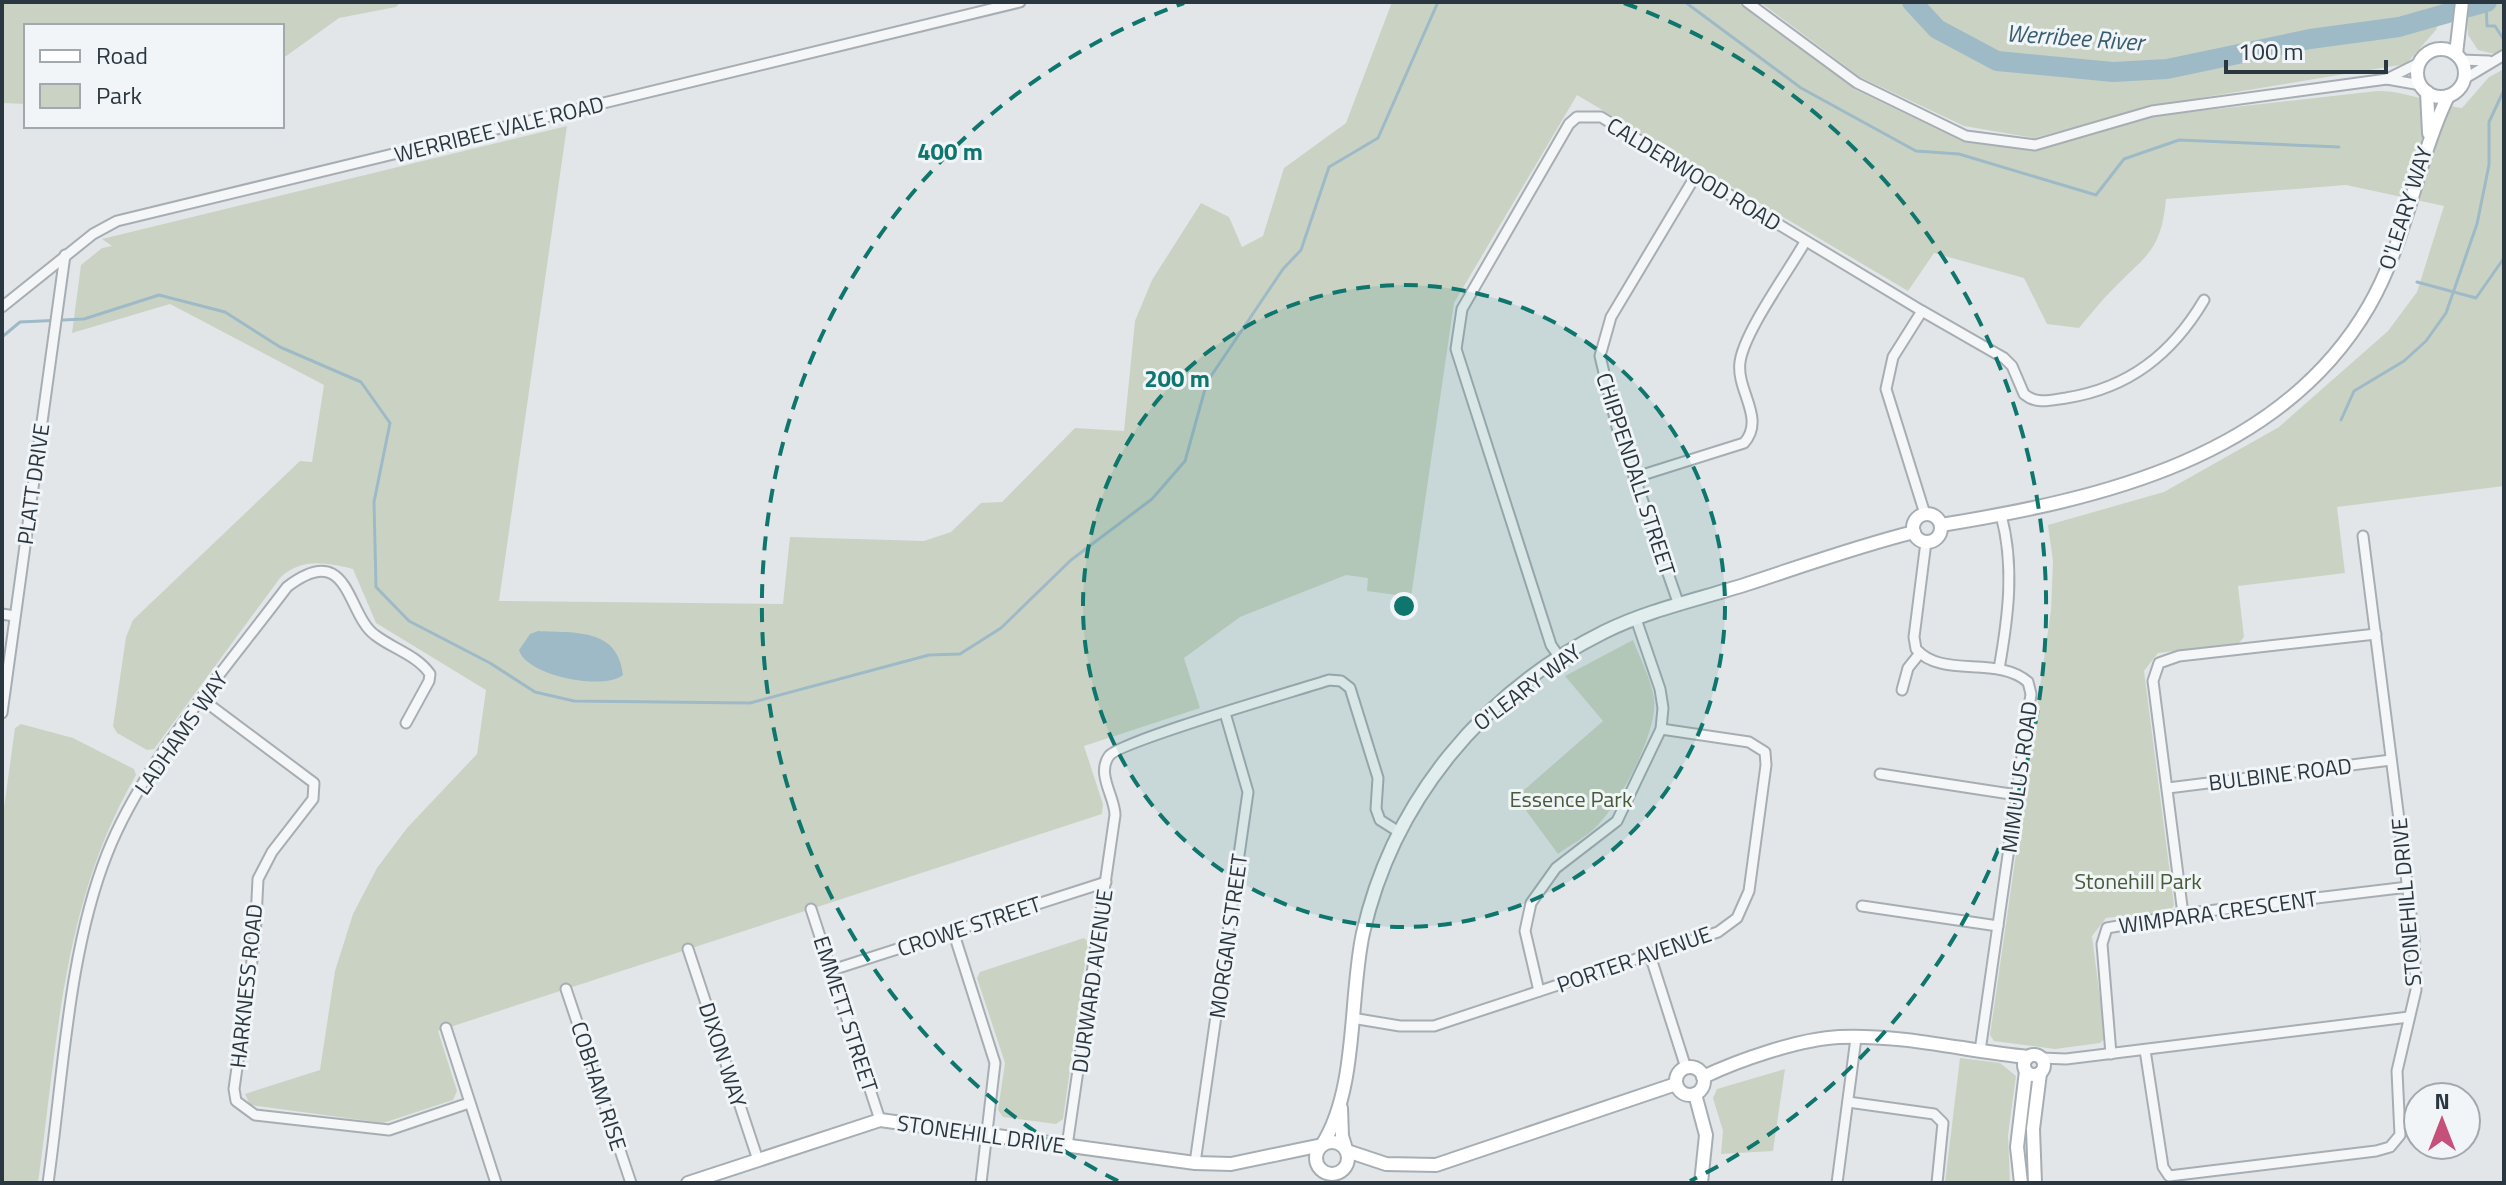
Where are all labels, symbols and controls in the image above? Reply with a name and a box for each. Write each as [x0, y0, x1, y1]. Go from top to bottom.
water label: Werribee River [2005, 14, 2148, 60]
legend [24, 24, 284, 128]
scale bar [2226, 24, 2386, 74]
text: 100 m [2238, 33, 2304, 69]
text: Road [96, 37, 148, 73]
text: Park [96, 77, 142, 113]
street label: WERRIBEE VALE ROAD [391, 87, 607, 171]
street label: CALDERWOOD ROAD [1600, 108, 1788, 240]
text: 400 m [917, 133, 983, 169]
street label: O'LEARY WAY [2369, 142, 2441, 274]
text: 200 m [1144, 360, 1210, 396]
street label: CHIPPENDALL STREET [1587, 368, 1685, 580]
street label: PLATT DRIVE [8, 421, 58, 547]
centre of rings [1390, 592, 1418, 620]
street label: O'LEARY WAY [1466, 635, 1588, 739]
street label: LADHAMS WAY [126, 664, 236, 802]
street label: MIMULUS ROAD [1992, 699, 2046, 855]
street label: BULBINE ROAD [2206, 748, 2354, 800]
park label: Essence Park [1509, 782, 1633, 816]
street label: STONEHILL DRIVE [2382, 816, 2430, 988]
street label: MORGAN STREET [1200, 851, 1256, 1021]
park label: Stonehill Park [2074, 864, 2202, 898]
street label: WIMPARA CRESCENT [2116, 881, 2320, 943]
street label: CROWE STREET [893, 887, 1046, 965]
street label: DURWARD AVENUE [1062, 887, 1122, 1075]
street label: HARKNESS ROAD [220, 902, 272, 1070]
street label: PORTER AVENUE [1552, 917, 1716, 1001]
street label: EMMETT STREET [805, 932, 887, 1097]
street label: DIXON WAY [690, 998, 756, 1112]
street label: COBHAM RISE [562, 1017, 636, 1155]
north arrow [2402, 1081, 2482, 1161]
text: N [2434, 1084, 2450, 1118]
street label: STONEHILL DRIVE [895, 1105, 1067, 1163]

